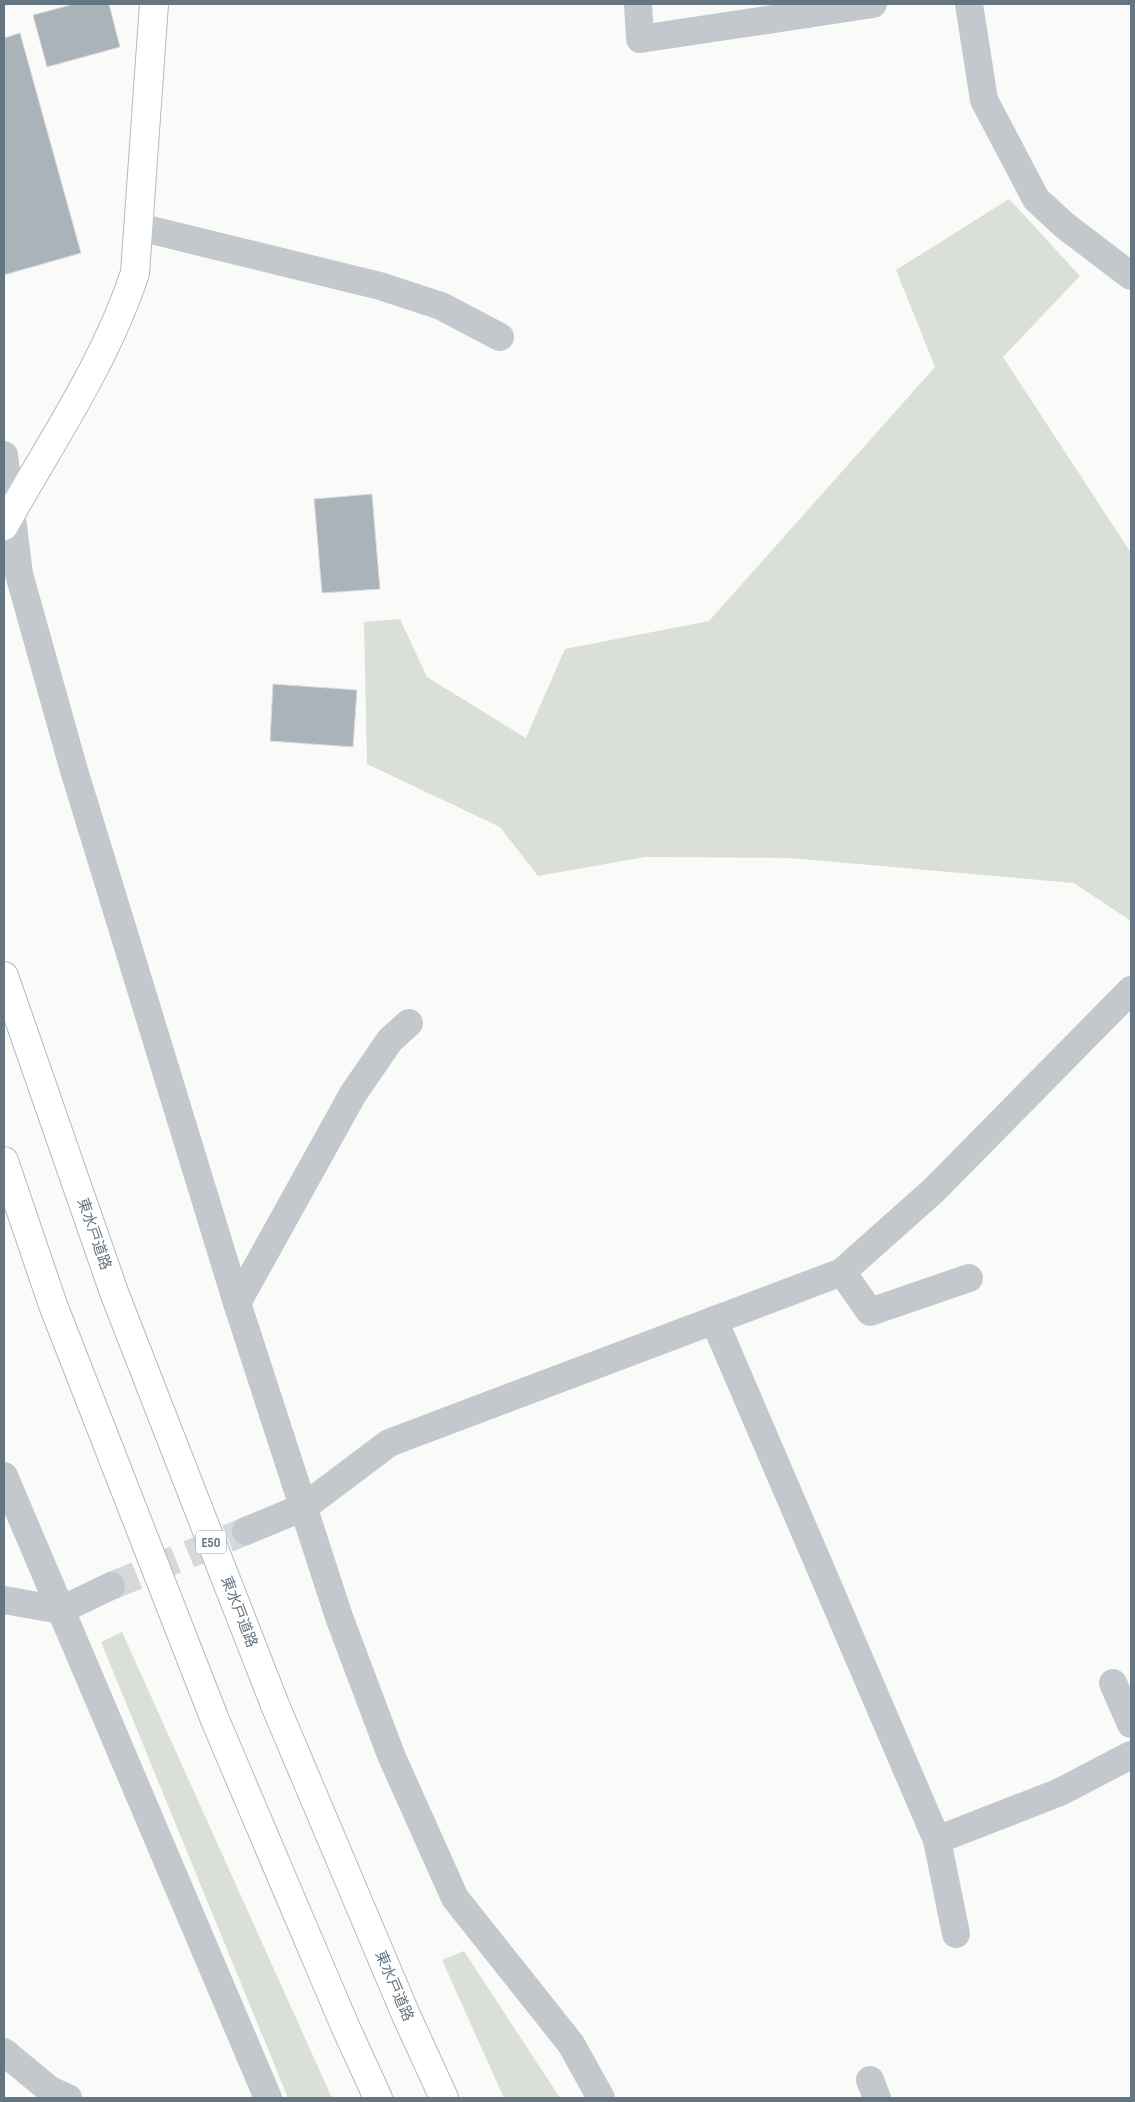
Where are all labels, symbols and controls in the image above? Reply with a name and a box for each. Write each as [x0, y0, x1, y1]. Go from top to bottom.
street label: 東水戸道路 [73, 1195, 115, 1273]
road number: E50 [196, 1530, 226, 1554]
street label: 東水戸道路 [217, 1574, 261, 1650]
street label: 東水戸道路 [371, 1948, 417, 2024]

